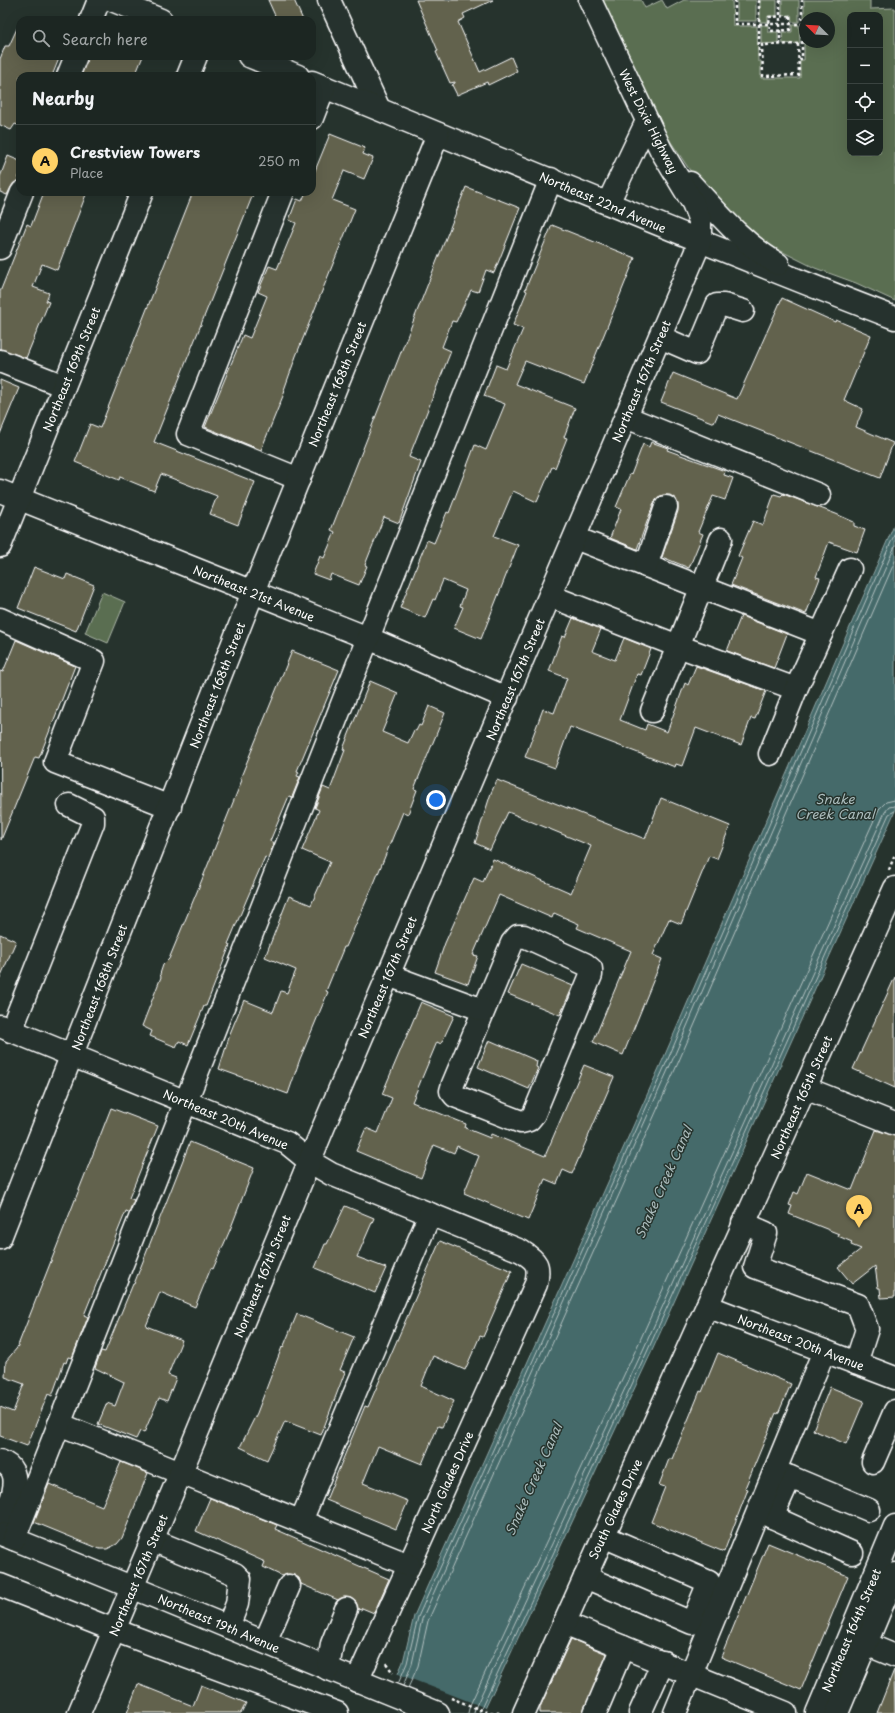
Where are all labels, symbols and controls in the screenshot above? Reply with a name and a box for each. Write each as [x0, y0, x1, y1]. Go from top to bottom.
north arrow [799, 12, 835, 48]
map controls [847, 12, 883, 156]
button: + [847, 12, 883, 48]
search box [16, 16, 316, 60]
icon: search [30, 27, 52, 49]
text: Search here [62, 27, 148, 50]
button: − [847, 48, 883, 84]
street label: West Dixie Highway [615, 66, 683, 176]
button: locate [847, 84, 883, 120]
text: Nearby [32, 85, 94, 111]
button: layers [847, 120, 883, 156]
text: Crestview Towers [70, 140, 200, 163]
text: A [40, 151, 50, 170]
text: 250 m [258, 151, 300, 170]
text: Place [70, 163, 103, 182]
street label: Northeast 22nd Avenue [537, 167, 670, 237]
street label: Northeast 169th Street [38, 304, 104, 434]
street label: Northeast 167th Street [607, 317, 675, 445]
street label: Northeast 168th Street [304, 319, 370, 449]
street label: Northeast 21st Avenue [190, 560, 318, 626]
street label: Northeast 167th Street [481, 615, 549, 743]
street label: Northeast 168th Street [185, 619, 249, 751]
water label: Snake Creek Canal [795, 789, 877, 823]
your location [426, 790, 446, 810]
street label: Northeast 167th Street [353, 913, 421, 1041]
street label: Northeast 168th Street [67, 921, 131, 1053]
street label: Northeast 165th Street [766, 1032, 836, 1162]
street label: Northeast 20th Avenue [161, 1084, 292, 1154]
water label: Snake Creek Canal [630, 1121, 697, 1241]
pin: A [846, 1195, 872, 1228]
street label: Northeast 167th Street [229, 1212, 295, 1340]
street label: Northeast 20th Avenue [735, 1309, 867, 1375]
water label: Snake Creek Canal [500, 1418, 567, 1538]
street label: North Glades Drive [416, 1428, 478, 1536]
street label: South Glades Drive [584, 1456, 646, 1562]
street label: Northeast 167th Street [104, 1511, 172, 1639]
street label: Northeast 164th Street [817, 1565, 885, 1695]
street label: Northeast 19th Avenue [155, 1589, 283, 1657]

